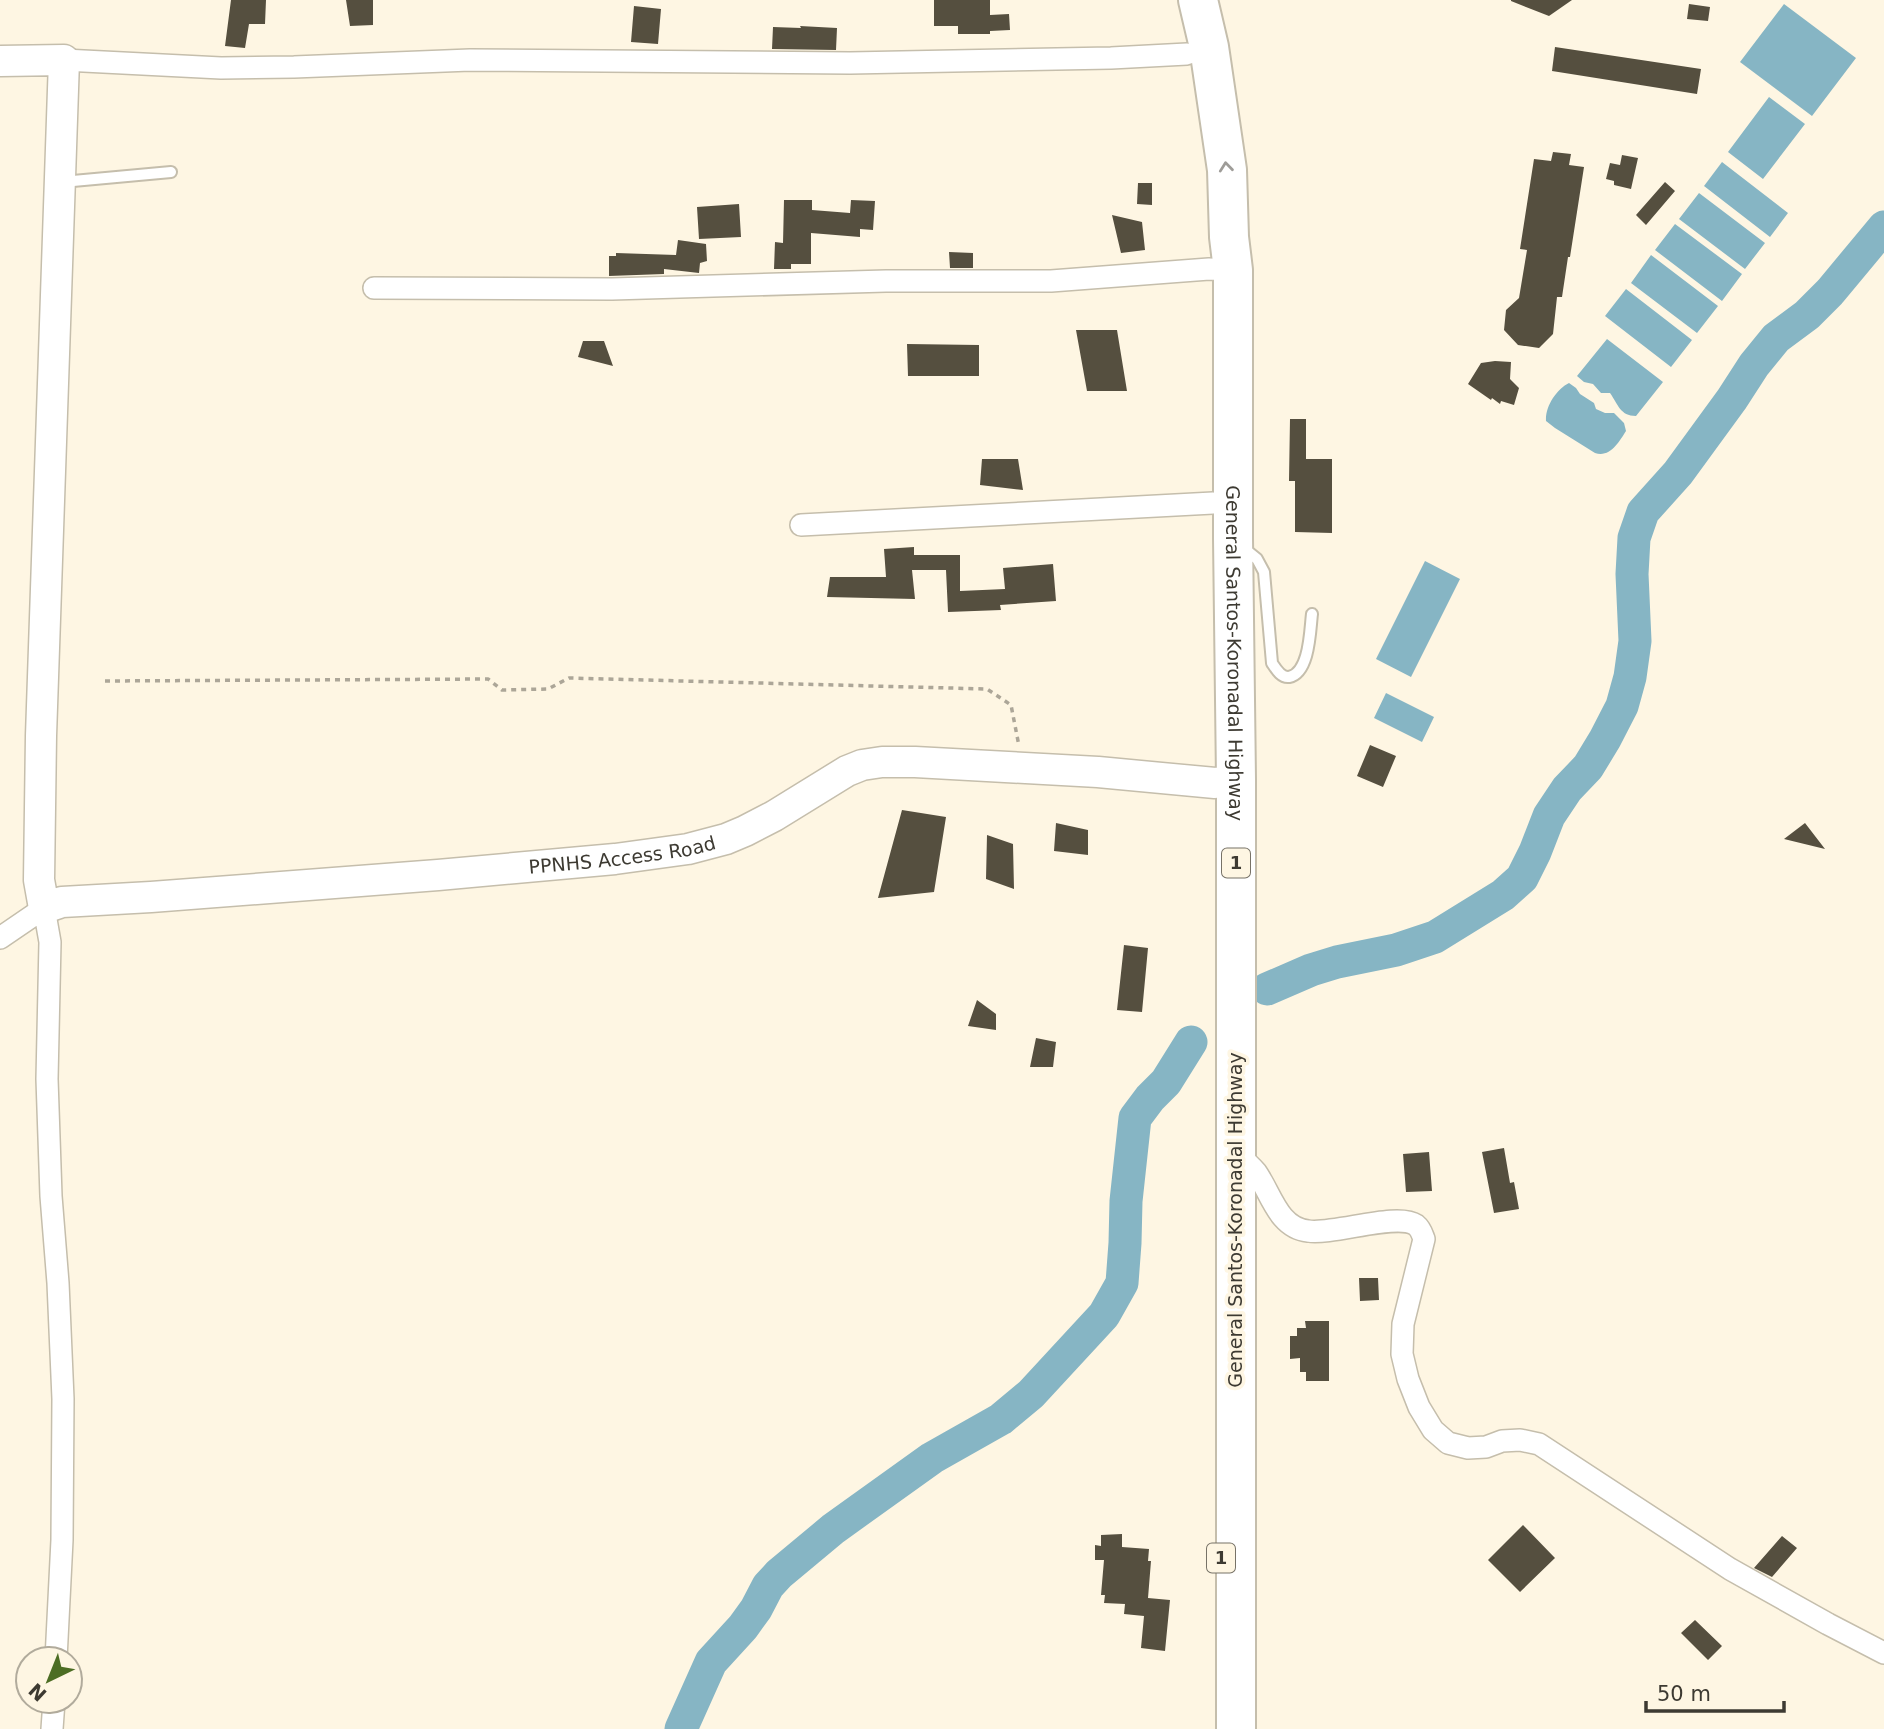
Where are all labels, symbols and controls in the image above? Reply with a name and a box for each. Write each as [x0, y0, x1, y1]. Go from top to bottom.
one-way arrow [1219, 161, 1234, 172]
street label: General Santos-Koronadal Highway [1222, 485, 1247, 821]
street label: PPNHS Access Road [528, 831, 718, 878]
road number: 1 [1222, 848, 1250, 878]
street label: General Santos-Koronadal Highway [1224, 1052, 1246, 1388]
road number: 1 [1207, 1544, 1235, 1573]
north arrow [14, 1645, 84, 1715]
scale bar [1646, 1670, 1784, 1714]
text: N [24, 1679, 51, 1706]
text: 50 m [1657, 1682, 1711, 1706]

